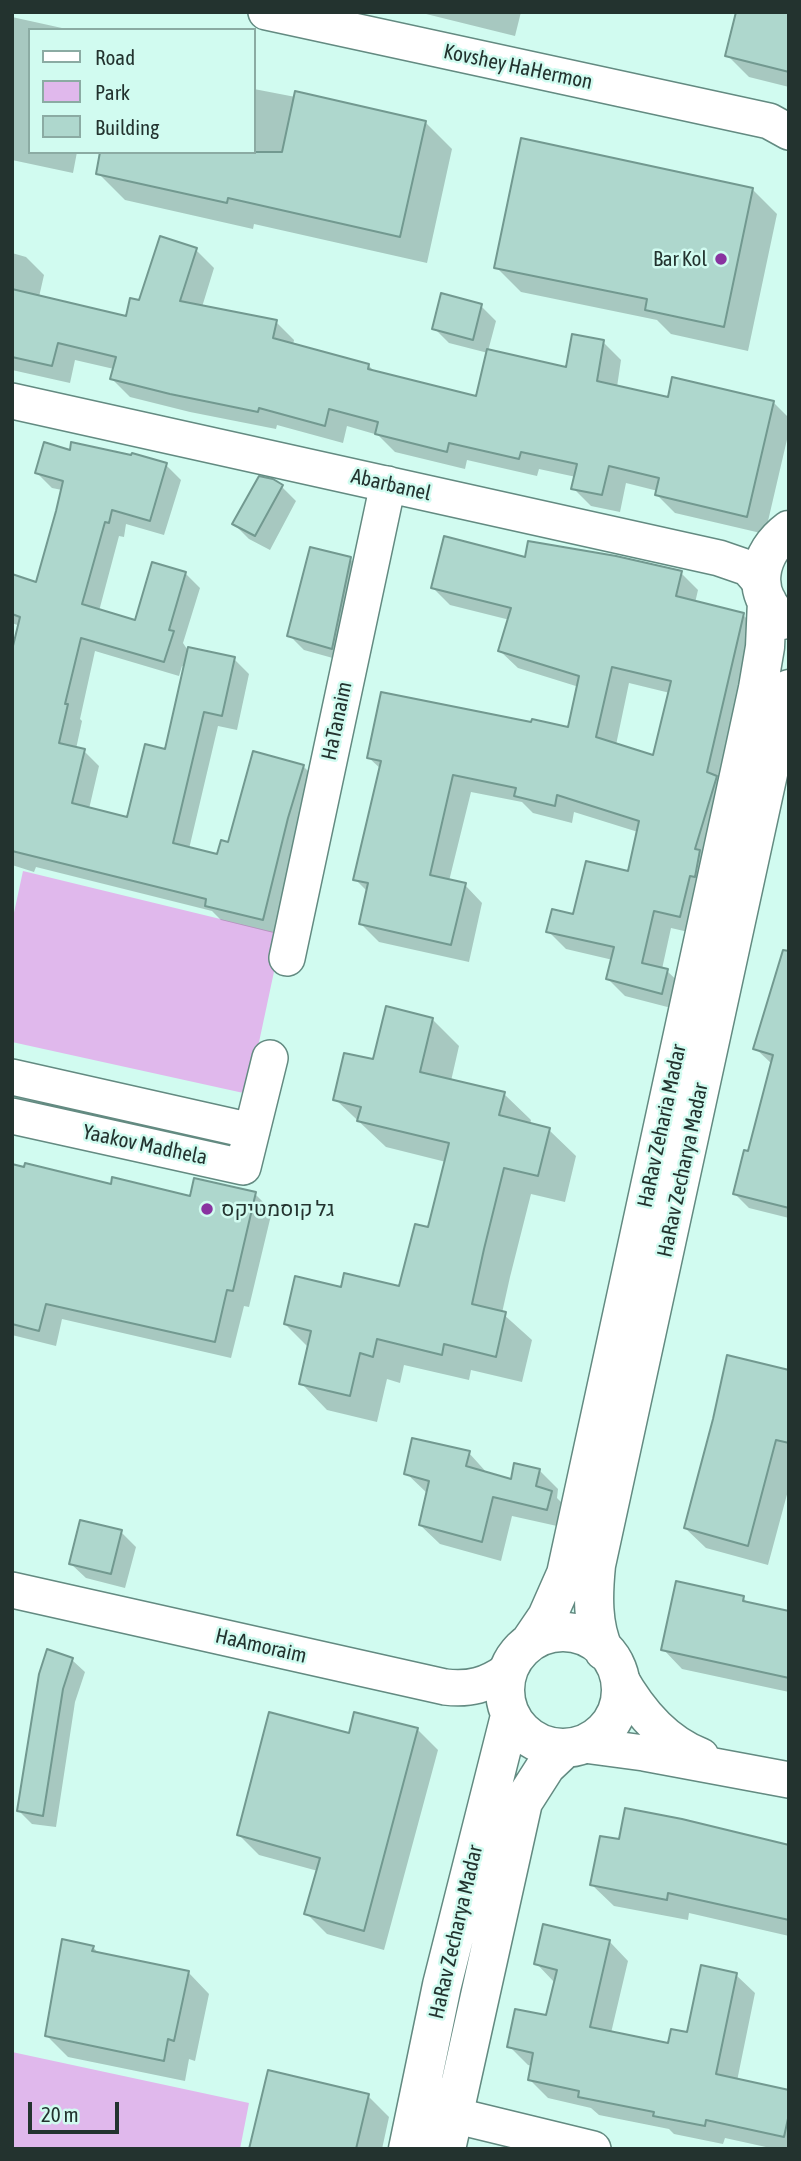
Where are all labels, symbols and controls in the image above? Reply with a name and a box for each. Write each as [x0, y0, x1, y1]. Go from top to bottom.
legend [28, 28, 256, 154]
street label: Kovshey HaHermon [441, 39, 595, 95]
text: Road [95, 45, 135, 69]
text: Park [95, 80, 130, 104]
text: Building [95, 115, 159, 139]
place label: Bar Kol [653, 246, 707, 272]
marker: Bar Kol [713, 251, 729, 267]
street label: Abarbanel [349, 464, 433, 506]
street label: HaTanaim [316, 680, 358, 762]
street label: HaRav Zeharia Madar [632, 1042, 692, 1210]
street label: HaRav Zecharya Madar [652, 1081, 714, 1259]
street label: Yaakov Madhela [81, 1120, 209, 1170]
place label: גל קוסמטיקס [221, 1196, 334, 1222]
marker: גל קוסמטיקס [199, 1201, 215, 1217]
street label: HaAmoraim [213, 1623, 309, 1669]
street label: HaRav Zecharya Madar [424, 1843, 488, 2021]
scale bar [32, 2088, 122, 2132]
text: 20 m [41, 2102, 79, 2126]

